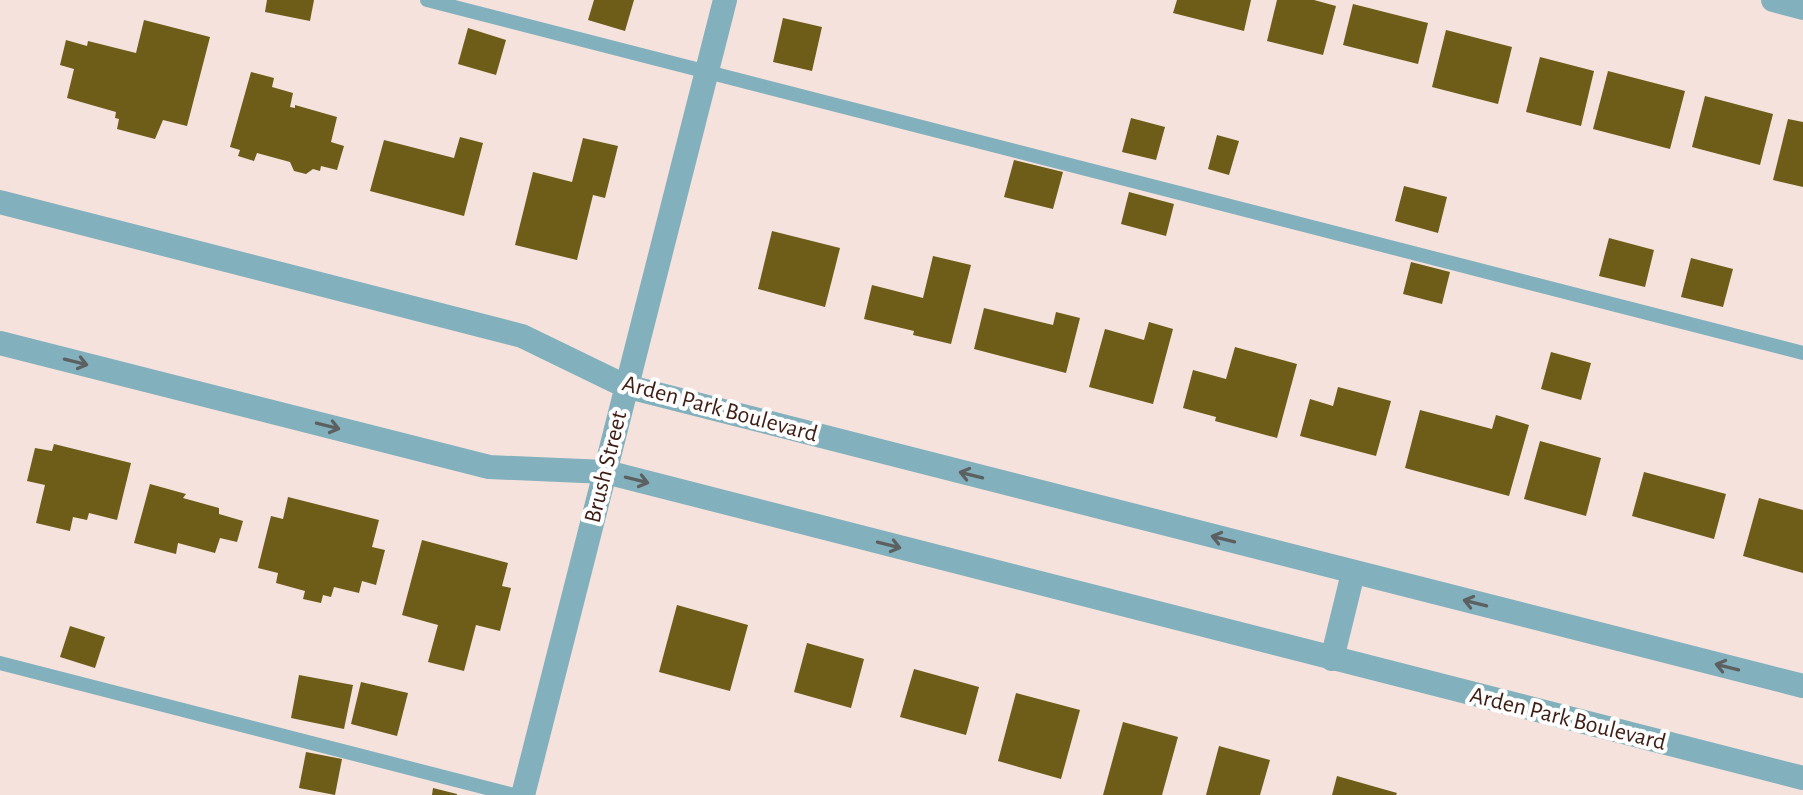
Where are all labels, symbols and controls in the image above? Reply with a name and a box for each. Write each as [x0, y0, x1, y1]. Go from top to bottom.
one-way arrow [62, 355, 88, 370]
street label: Arden Park Boulevard [620, 371, 820, 447]
street label: Brush Street [581, 408, 632, 525]
one-way arrow [314, 419, 340, 434]
one-way arrow [959, 466, 985, 481]
one-way arrow [624, 473, 650, 488]
one-way arrow [1211, 531, 1237, 546]
one-way arrow [876, 539, 902, 554]
one-way arrow [1463, 595, 1489, 610]
one-way arrow [1715, 658, 1741, 673]
street label: Arden Park Boulevard [1468, 683, 1668, 755]

